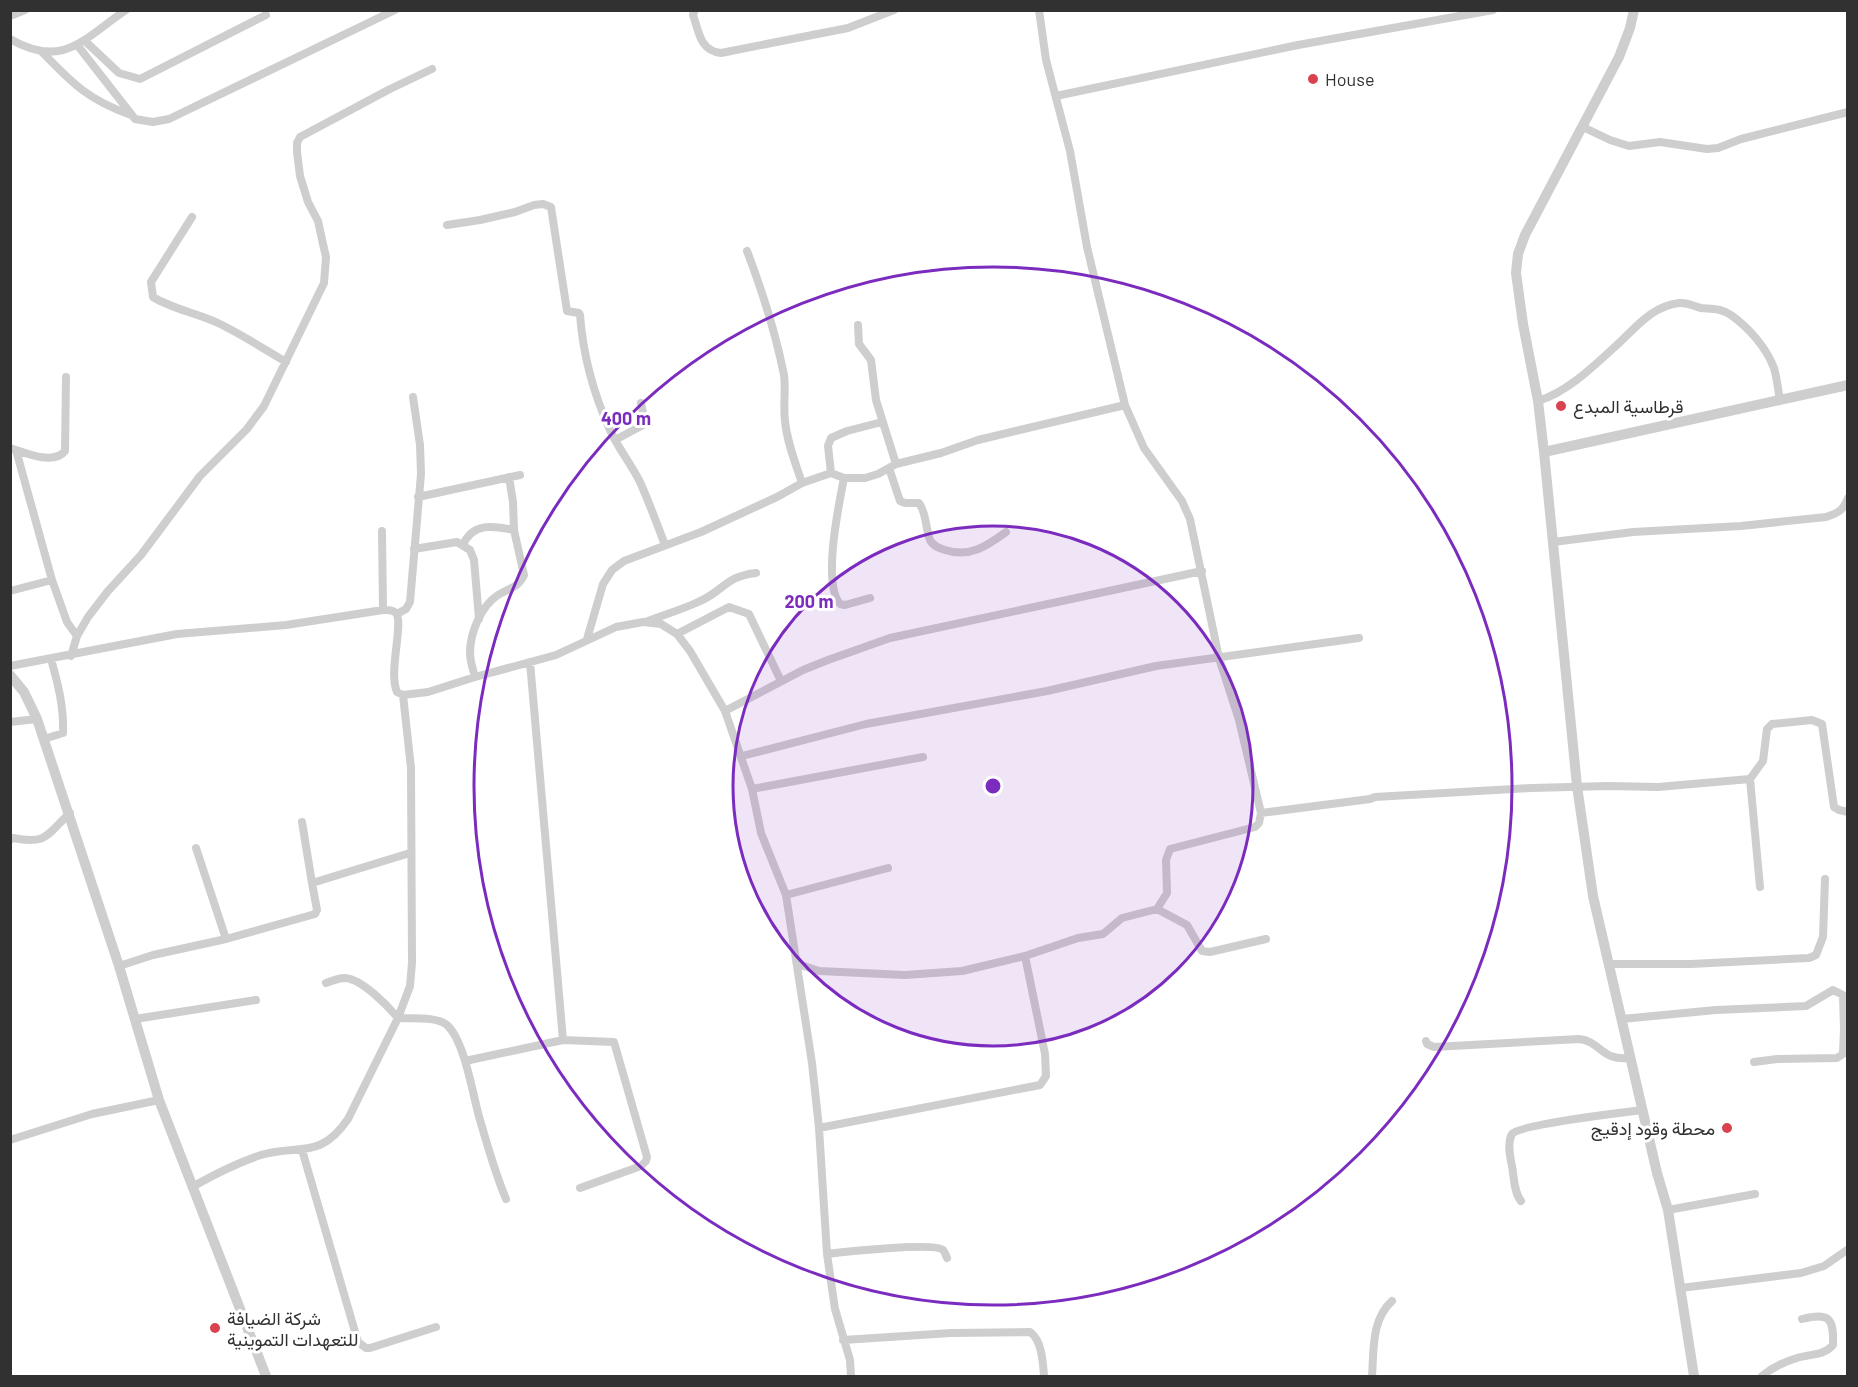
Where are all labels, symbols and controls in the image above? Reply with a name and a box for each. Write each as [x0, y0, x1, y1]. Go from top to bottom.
place label: House [1325, 68, 1374, 90]
marker: House [1306, 72, 1320, 86]
place label: قرطاسية المبدع [1573, 395, 1684, 419]
marker: قرطاسية المبدع [1554, 399, 1568, 413]
text: 400 m [601, 407, 651, 429]
text: 200 m [784, 590, 834, 612]
centre of rings [983, 776, 1003, 796]
place label: محطة وقود إدقيج [1591, 1117, 1715, 1141]
marker: محطة وقود إدقيج [1720, 1121, 1734, 1135]
place label: شركة الضيافة للتعهدات التموينية [227, 1307, 358, 1351]
marker: شركة الضيافة للتعهدات التموينية [208, 1321, 222, 1335]

